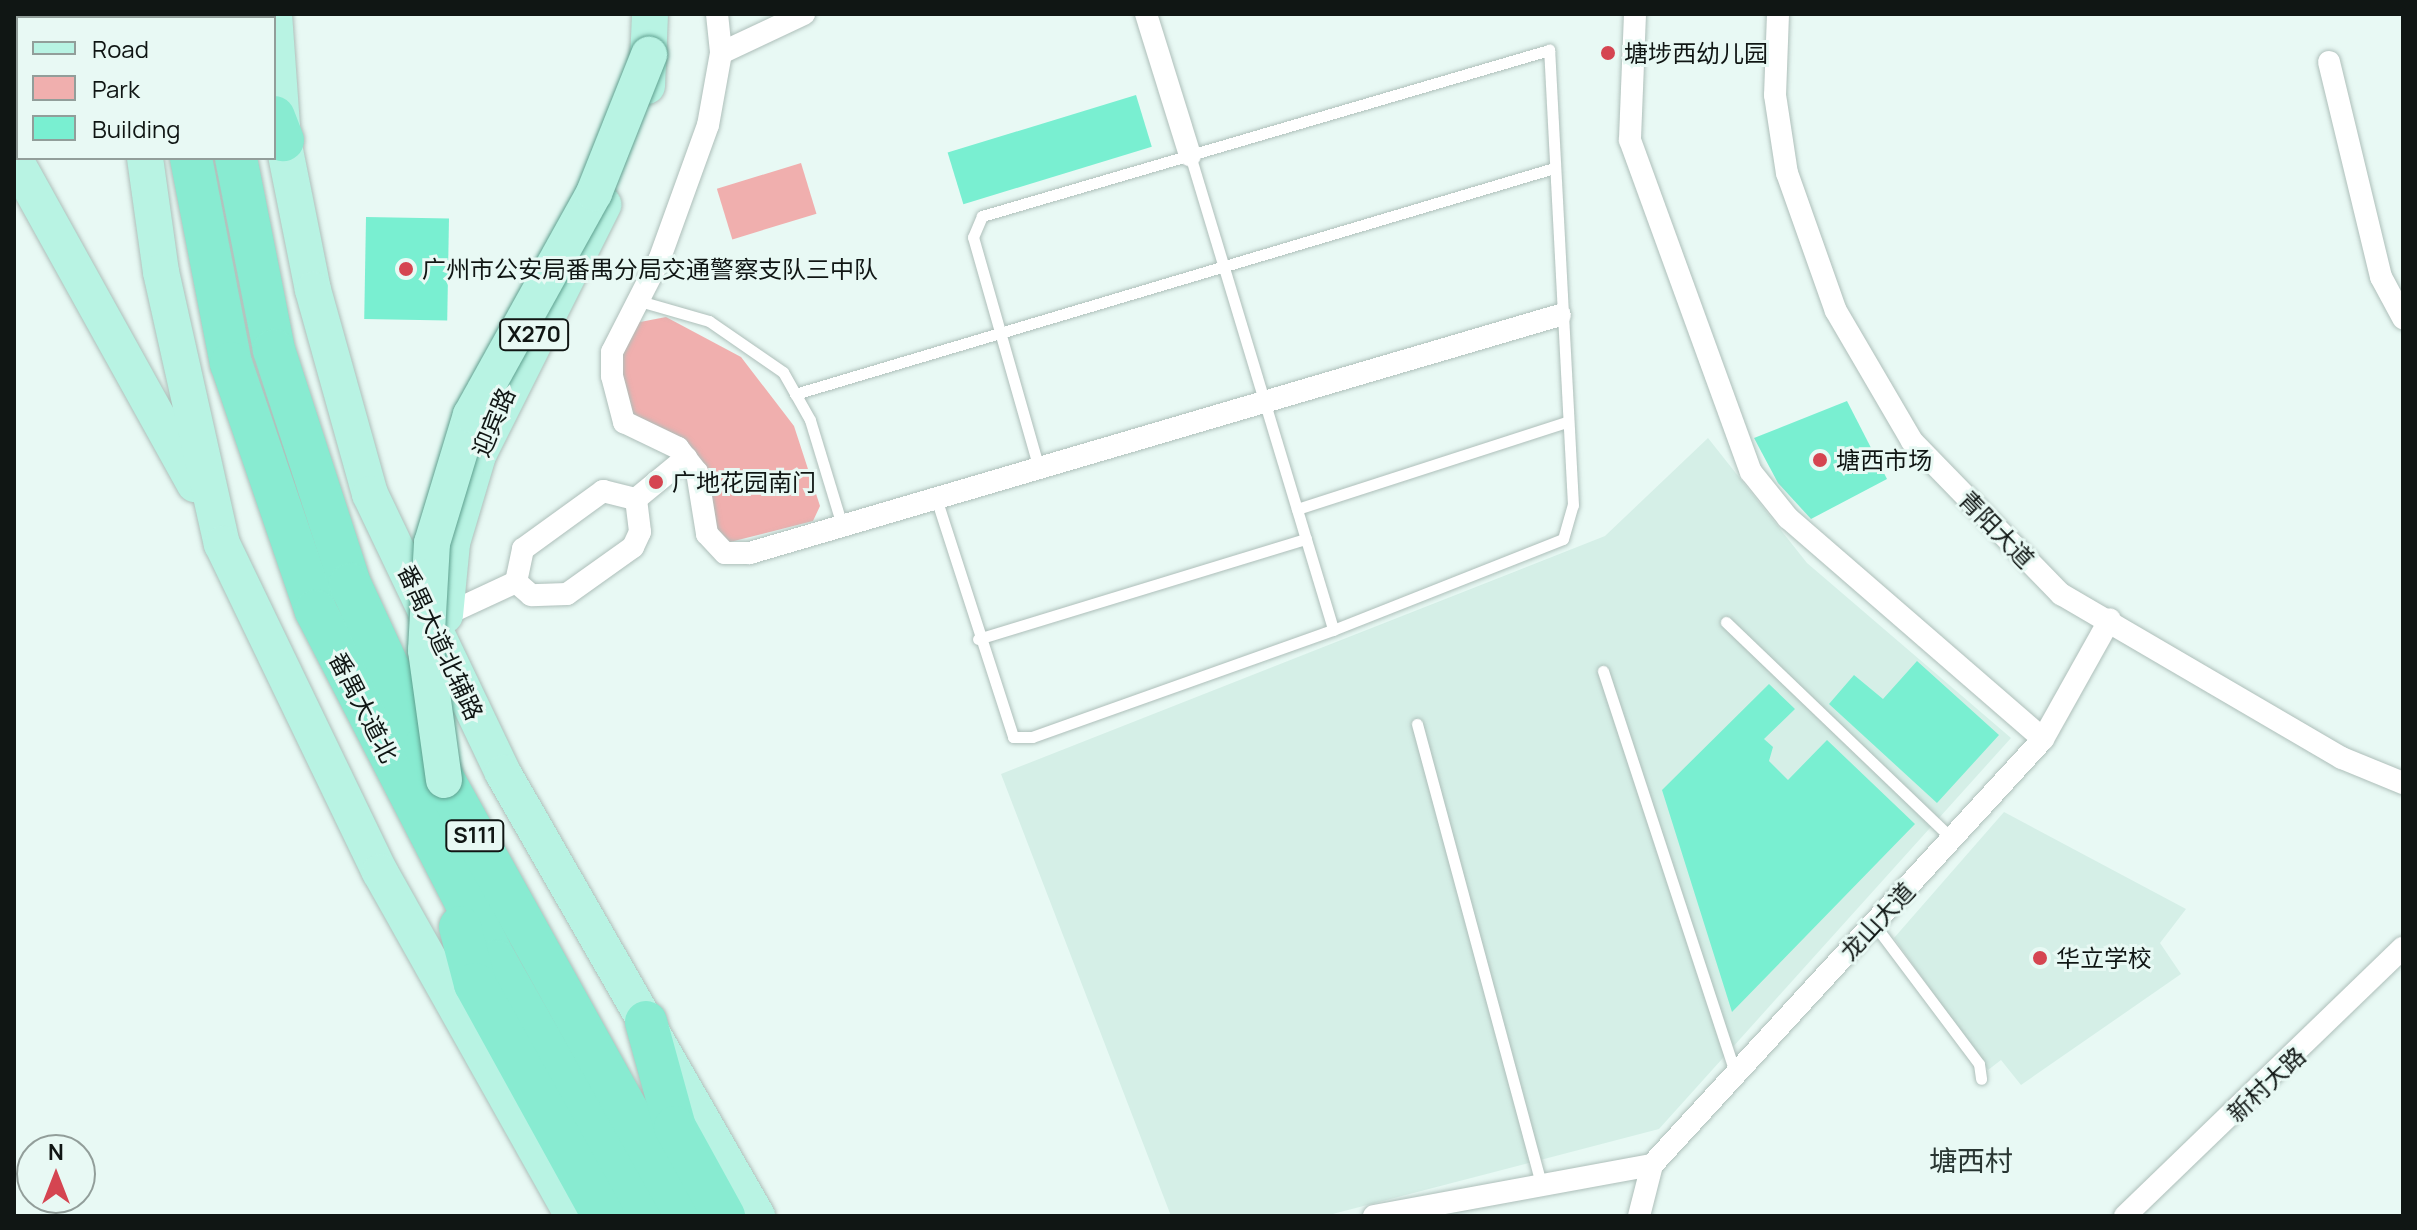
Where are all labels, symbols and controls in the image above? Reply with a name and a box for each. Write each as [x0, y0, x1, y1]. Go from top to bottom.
legend [16, 16, 276, 160]
text: Road [92, 32, 149, 65]
place label: 塘埗西幼儿园 [1624, 39, 1768, 67]
marker: 塘埗西幼儿园 [1599, 44, 1617, 62]
text: Park [92, 72, 140, 105]
text: Building [92, 112, 180, 145]
place label: 广州市公安局番禺分局交通警察支队三中队 [422, 255, 878, 283]
marker: 广州市公安局番禺分局交通警察支队三中队 [397, 260, 415, 278]
road number: X270 [498, 317, 570, 353]
street label: 迎宾路 [466, 383, 520, 461]
place label: 塘西市场 [1836, 446, 1932, 474]
marker: 塘西市场 [1811, 451, 1829, 469]
place label: 广地花园南门 [672, 468, 816, 496]
marker: 广地花园南门 [647, 473, 665, 491]
street label: 青阳大道 [1953, 484, 2041, 574]
street label: 番禺大道北辅路 [392, 560, 490, 724]
street label: 番禺大道北 [324, 647, 404, 767]
road number: S111 [445, 818, 505, 854]
street label: 龙山大道 [1834, 876, 1920, 966]
place label: 华立学校 [2056, 944, 2152, 972]
marker: 华立学校 [2031, 949, 2049, 967]
street label: 新村大路 [2221, 1041, 2311, 1127]
north arrow [16, 1134, 96, 1214]
text: N [48, 1137, 64, 1167]
district label: 塘西村 [1929, 1143, 2013, 1177]

